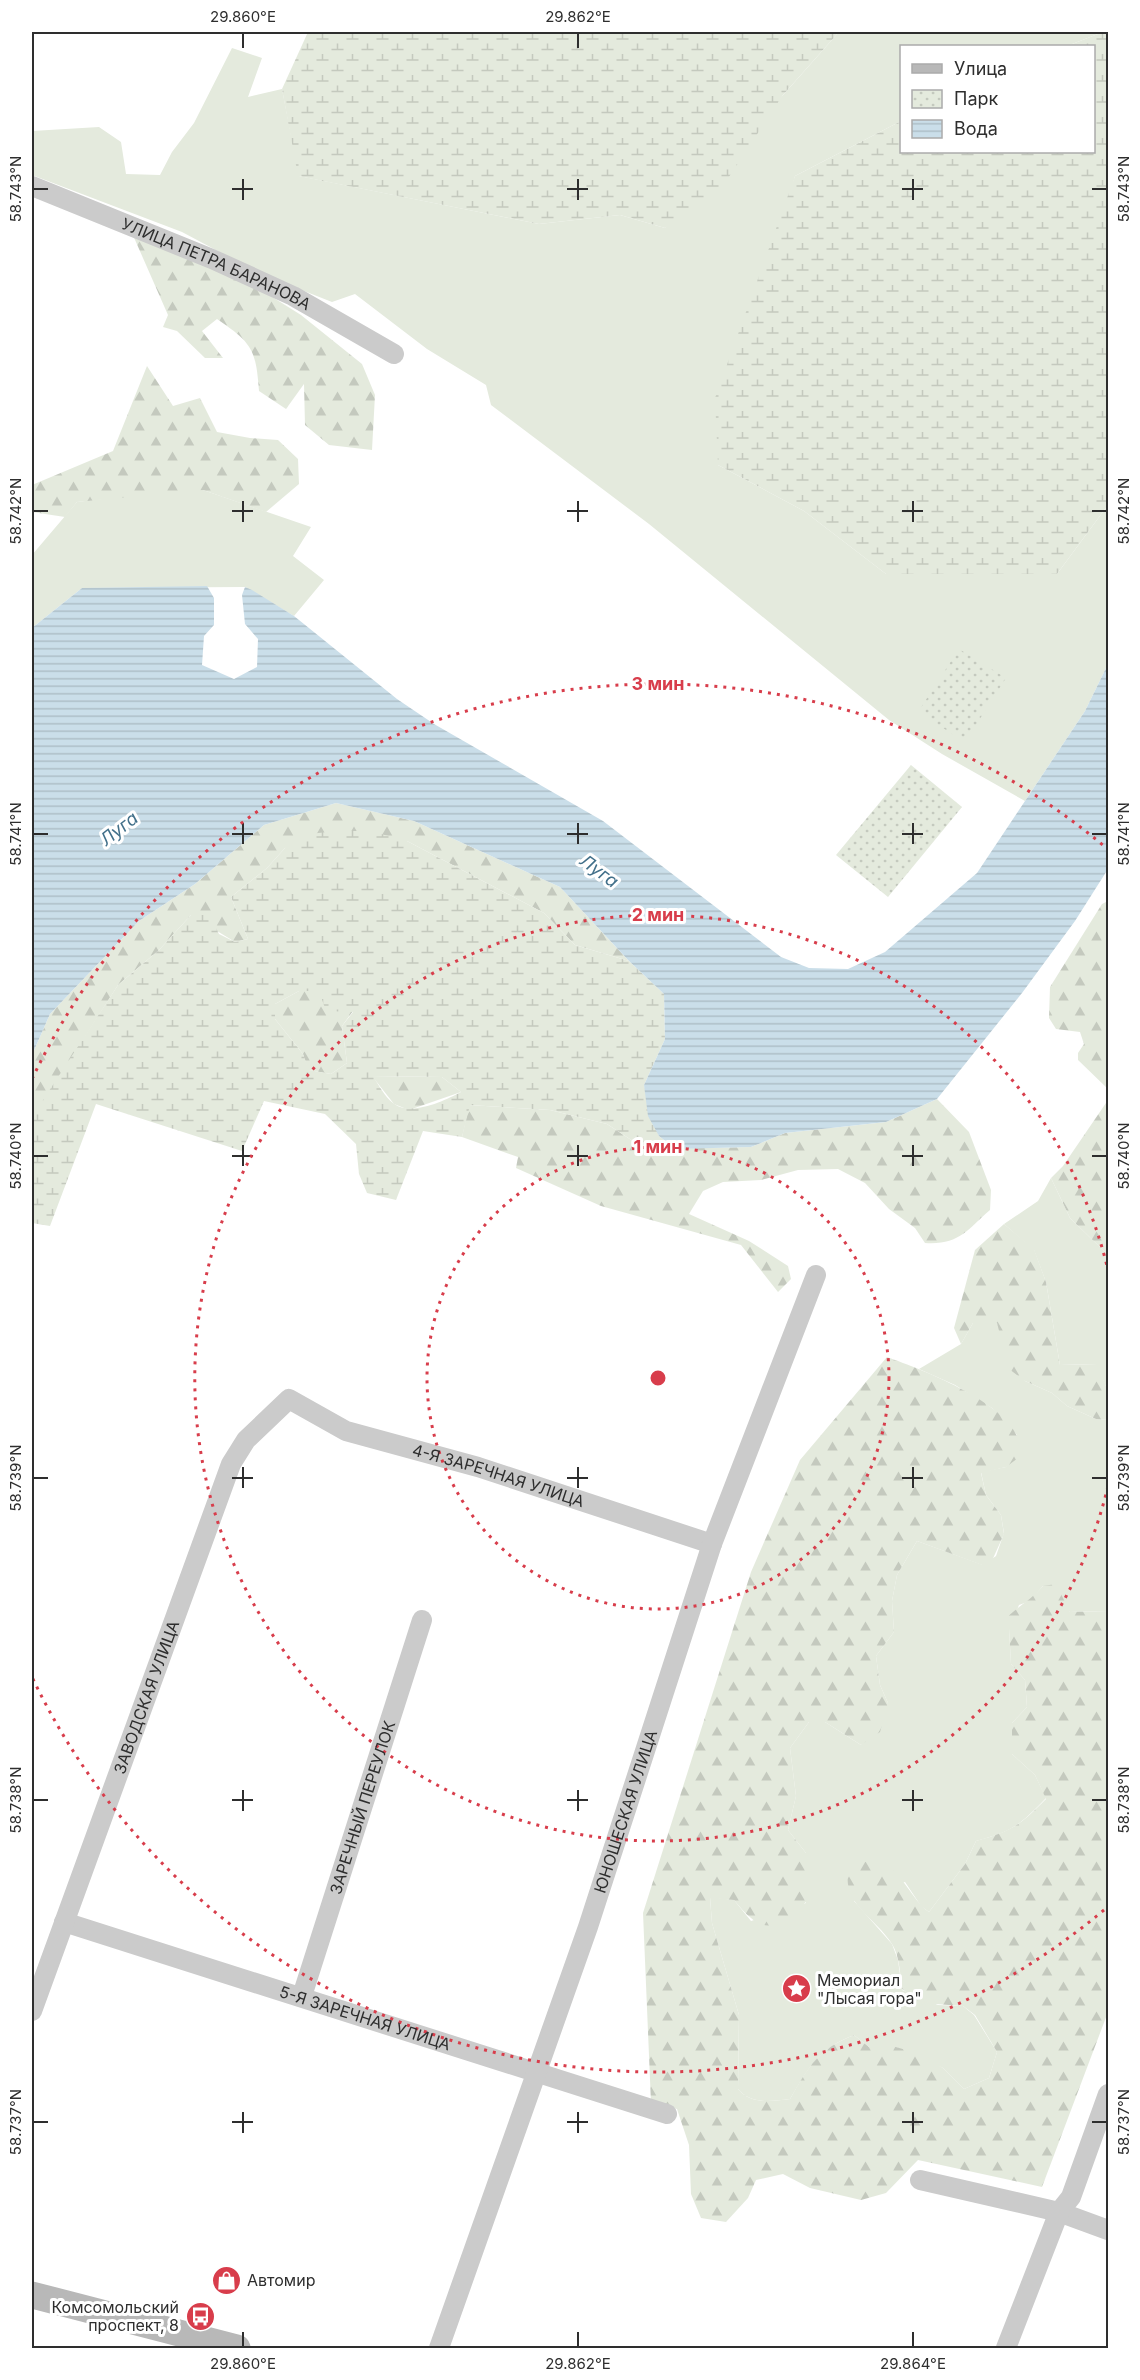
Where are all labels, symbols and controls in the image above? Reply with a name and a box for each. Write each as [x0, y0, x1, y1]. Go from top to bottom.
text: 29.860°E [210, 7, 276, 26]
text: 29.862°E [545, 7, 611, 26]
legend [900, 45, 1095, 153]
text: Улица [954, 58, 1007, 79]
text: Парк [954, 88, 999, 109]
text: Вода [954, 118, 998, 139]
text: 58.743°N [6, 156, 25, 222]
text: 58.743°N [1114, 156, 1133, 222]
street label: УЛИЦА ПЕТРА БАРАНОВА [119, 213, 315, 314]
text: 58.742°N [6, 478, 25, 544]
text: 58.742°N [1114, 478, 1133, 544]
text: 3 мин [632, 673, 684, 694]
text: 58.741°N [6, 802, 25, 866]
text: 58.741°N [1114, 802, 1133, 866]
water label: Луга [95, 807, 142, 850]
water label: Луга [576, 850, 623, 892]
text: 2 мин [632, 904, 684, 925]
text: 58.740°N [6, 1122, 25, 1190]
text: 58.740°N [1114, 1122, 1133, 1190]
text: 1 мин [633, 1136, 683, 1157]
centre of rings [648, 1368, 668, 1388]
street label: 4-Я ЗАРЕЧНАЯ УЛИЦА [410, 1440, 587, 1511]
text: 58.739°N [6, 1444, 25, 1512]
text: 58.739°N [1114, 1444, 1133, 1512]
street label: ЗАВОДСКАЯ УЛИЦА [109, 1618, 183, 1777]
street label: ЗАРЕЧНЫЙ ПЕРЕУЛОК [325, 1718, 399, 1897]
street label: ЮНОШЕСКАЯ УЛИЦА [590, 1727, 661, 1896]
text: 58.738°N [6, 1767, 25, 1833]
text: 58.738°N [1114, 1767, 1133, 1833]
place label: Мемориал "Лысая гора" [817, 1970, 922, 2008]
place icon: Мемориал "Лысая гора" [780, 1973, 812, 2005]
street label: 5-Я ЗАРЕЧНАЯ УЛИЦА [277, 1981, 453, 2054]
text: 58.737°N [6, 2089, 25, 2155]
text: 58.737°N [1114, 2089, 1133, 2155]
shop icon: Автомир [210, 2264, 242, 2296]
place label: Автомир [247, 2270, 315, 2290]
place label: Комсомольский проспект, 8 [51, 2297, 179, 2335]
bus stop icon: Комсомольский проспект, 8 [184, 2300, 216, 2332]
text: 29.860°E [210, 2354, 276, 2373]
text: 29.862°E [545, 2354, 611, 2373]
text: 29.864°E [880, 2354, 946, 2373]

